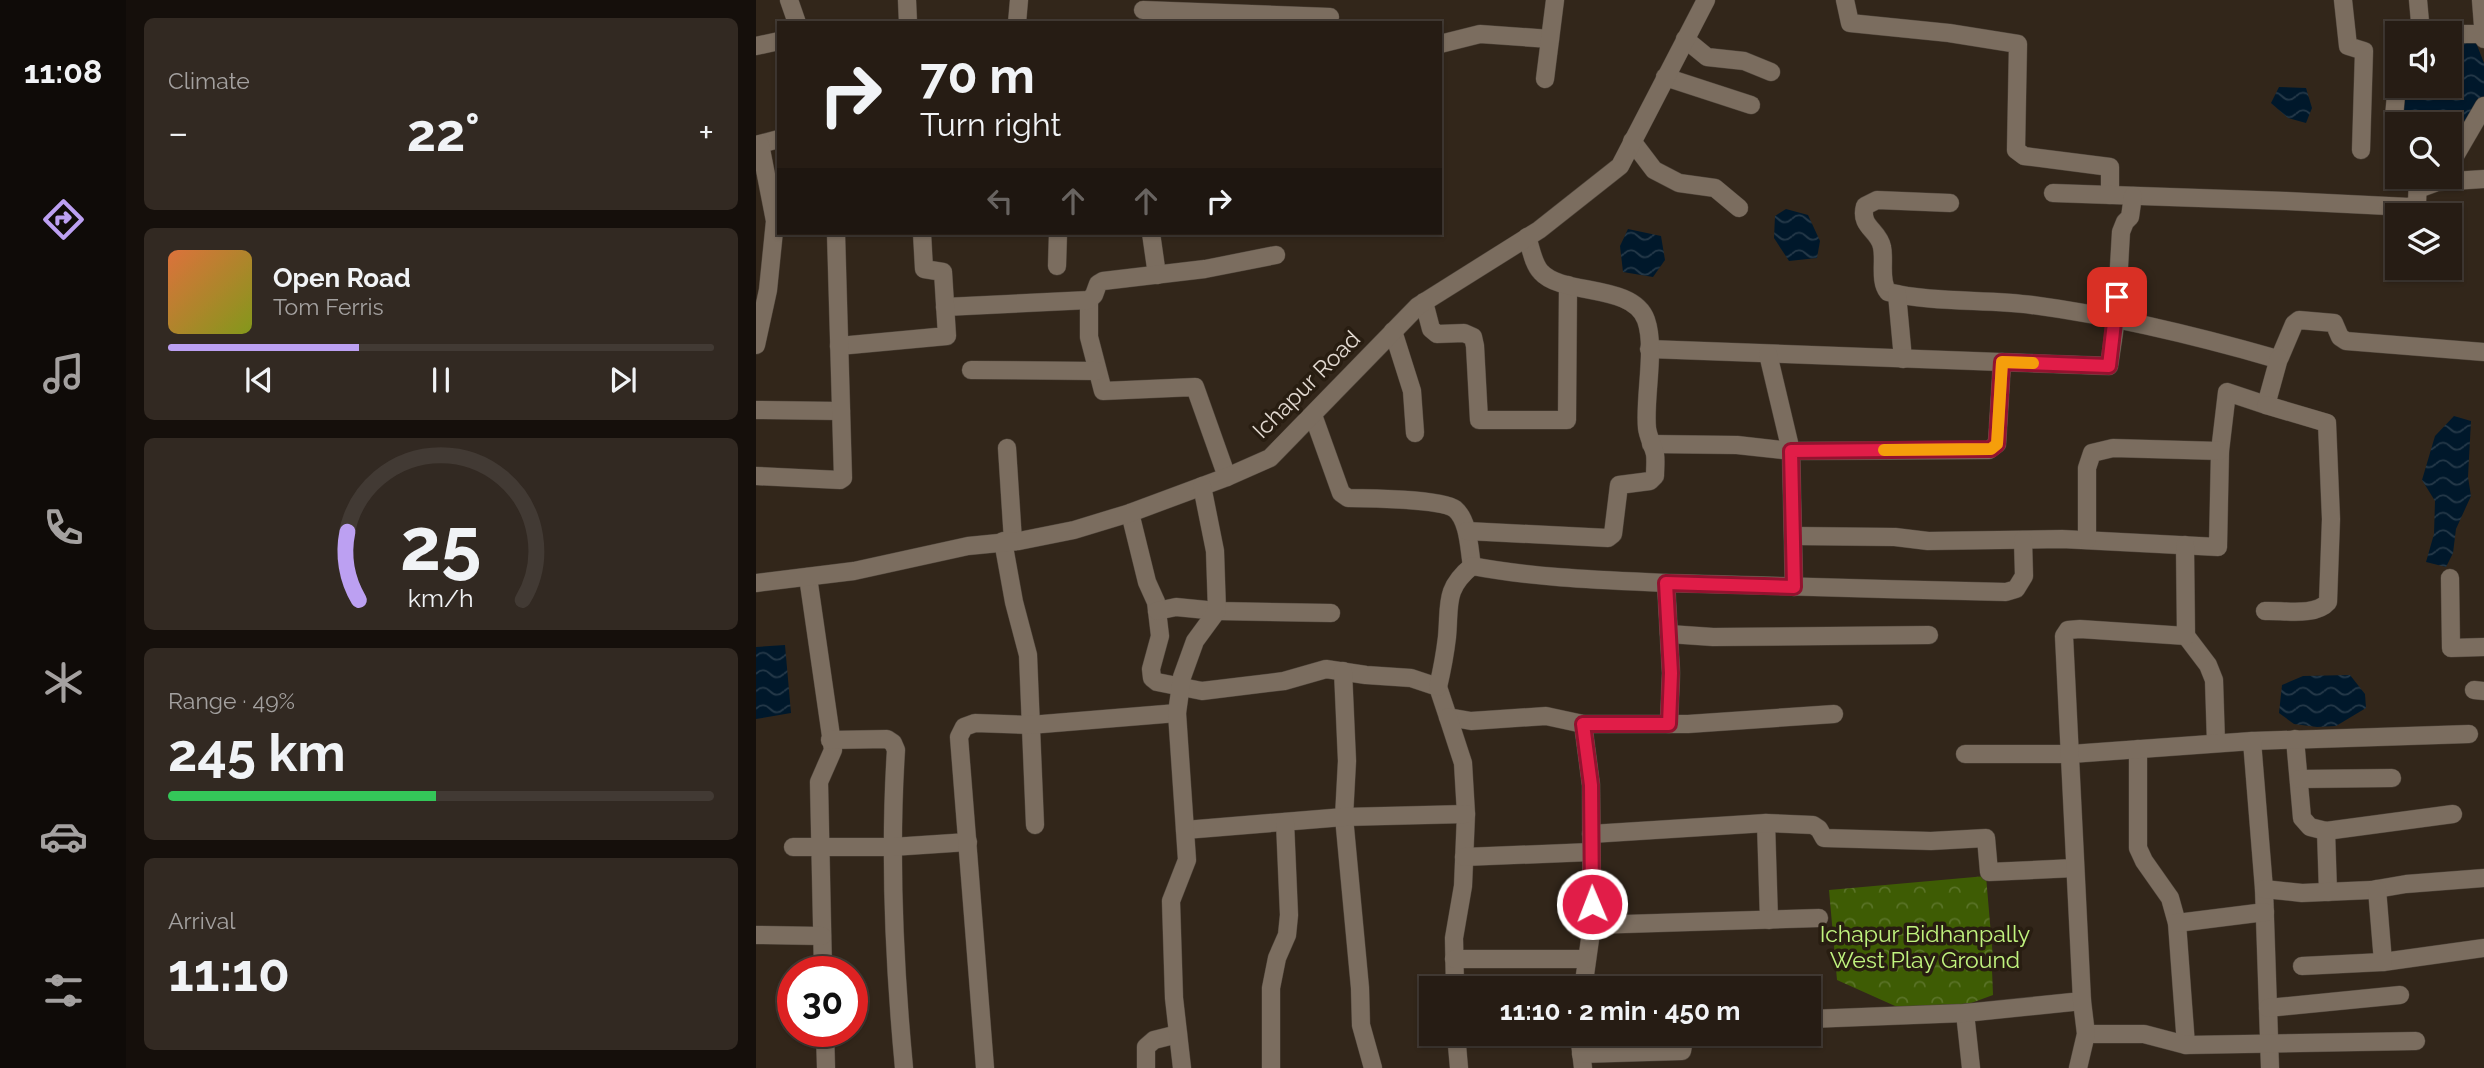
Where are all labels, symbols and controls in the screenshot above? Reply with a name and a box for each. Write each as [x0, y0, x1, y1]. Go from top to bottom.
map controls [2385, 21, 2462, 280]
button: sound [2385, 21, 2462, 98]
text: 70 m [920, 47, 1035, 104]
icon: right [805, 49, 896, 140]
text: 11:08 [24, 53, 102, 90]
text: Climate [168, 67, 250, 94]
text: 22° [407, 102, 480, 163]
text: Turn right [920, 106, 1061, 143]
text: − [168, 110, 188, 155]
text: + [698, 110, 714, 155]
button: search [2385, 112, 2462, 189]
icon: left [981, 182, 1019, 220]
icon: ahead [1054, 182, 1092, 220]
icon: ahead [1127, 182, 1165, 220]
icon: right [1200, 182, 1238, 220]
icon: directions [39, 195, 88, 244]
button: layers [2385, 203, 2462, 280]
text: Open Road [273, 263, 411, 293]
pin [2087, 267, 2147, 327]
icon: arrive [2098, 278, 2136, 316]
text: Tom Ferris [273, 293, 384, 320]
street label: Ichapur Road [1247, 325, 1365, 443]
icon: music [39, 349, 88, 398]
icon: previous [240, 361, 278, 399]
icon: pause [422, 361, 460, 399]
icon: next [604, 361, 642, 399]
text: 25 [400, 502, 482, 587]
icon: phone [39, 503, 88, 552]
text: km/h [408, 583, 474, 613]
icon: climate [39, 658, 88, 707]
text: Range · 49% [168, 687, 295, 714]
text: 245 km [168, 722, 346, 783]
icon: car [39, 812, 88, 861]
position arrow [1555, 867, 1629, 941]
text: Arrival [168, 907, 235, 934]
park label: Ichapur Bidhanpally West Play Ground [1820, 920, 2030, 973]
text: 11:10 [168, 942, 290, 1003]
speed limit sign: 30 [777, 956, 868, 1047]
icon: filters [39, 966, 88, 1015]
text: 11:10 · 2 min · 450 m [1500, 996, 1740, 1026]

